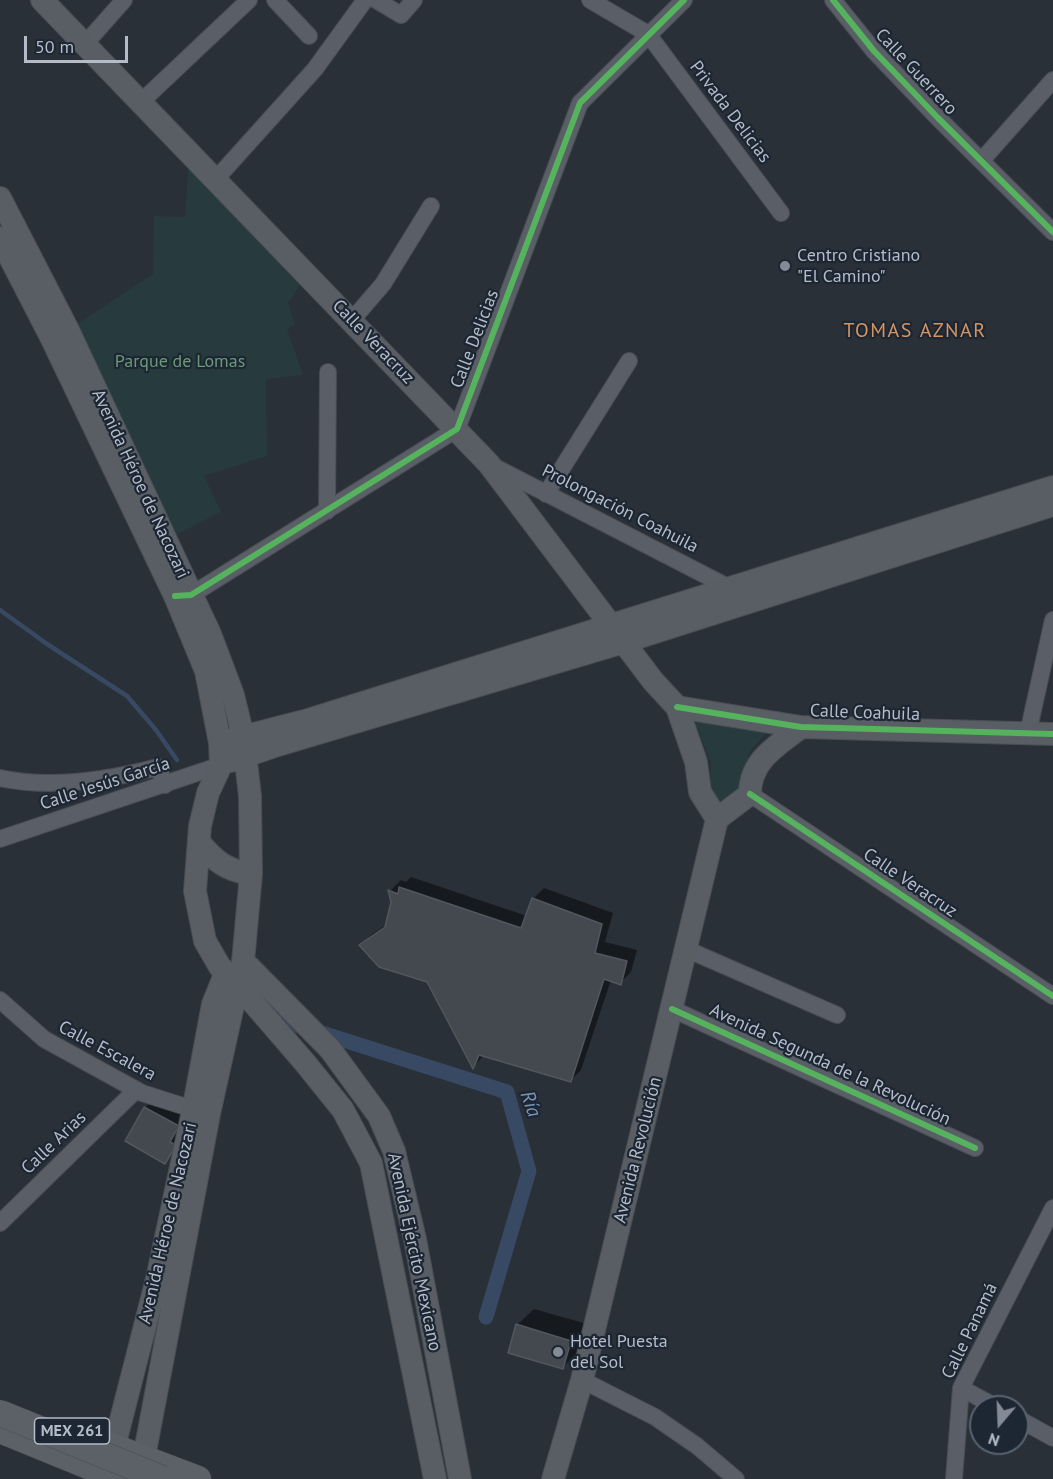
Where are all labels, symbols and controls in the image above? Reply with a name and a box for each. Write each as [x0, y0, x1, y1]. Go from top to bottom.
scale bar [27, 24, 130, 62]
street label: Calle Guerrero [870, 24, 962, 120]
text: 50 m [35, 35, 74, 58]
street label: Privada Delicias [685, 57, 775, 167]
place label: Centro Cristiano "El Camino" [797, 245, 920, 288]
marker: Centro Cristiano "El Camino" [778, 259, 792, 273]
street label: Calle Delicias [446, 287, 504, 391]
street label: Calle Veracruz [327, 295, 419, 389]
district label: TOMAS AZNAR [843, 319, 987, 343]
park label: Parque de Lomas [115, 351, 245, 373]
street label: Avenida Héroe de Nacozari [87, 386, 193, 582]
street label: Prolongación Coahuila [538, 460, 702, 558]
street label: Calle Coahuila [810, 700, 920, 726]
street label: Calle Jesús García [37, 753, 173, 815]
street label: Calle Veracruz [859, 844, 961, 922]
street label: Avenida Segunda de la Revolución [706, 1000, 954, 1130]
street label: Calle Escalera [55, 1016, 159, 1086]
street label: Avenida Revolución [609, 1075, 667, 1225]
water label: Ría [514, 1088, 546, 1120]
street label: Calle Arias [17, 1107, 91, 1179]
street label: Avenida Héroe de Nacozari [134, 1120, 202, 1326]
street label: Avenida Ejército Mexicano [382, 1151, 446, 1353]
street label: Calle Panamá [937, 1280, 1003, 1382]
place label: Hotel Puesta del Sol [570, 1331, 668, 1374]
marker: Hotel Puesta del Sol [551, 1345, 565, 1359]
north arrow [969, 1395, 1029, 1455]
road number: MEX 261 [34, 1418, 110, 1444]
text: N [986, 1429, 1002, 1451]

